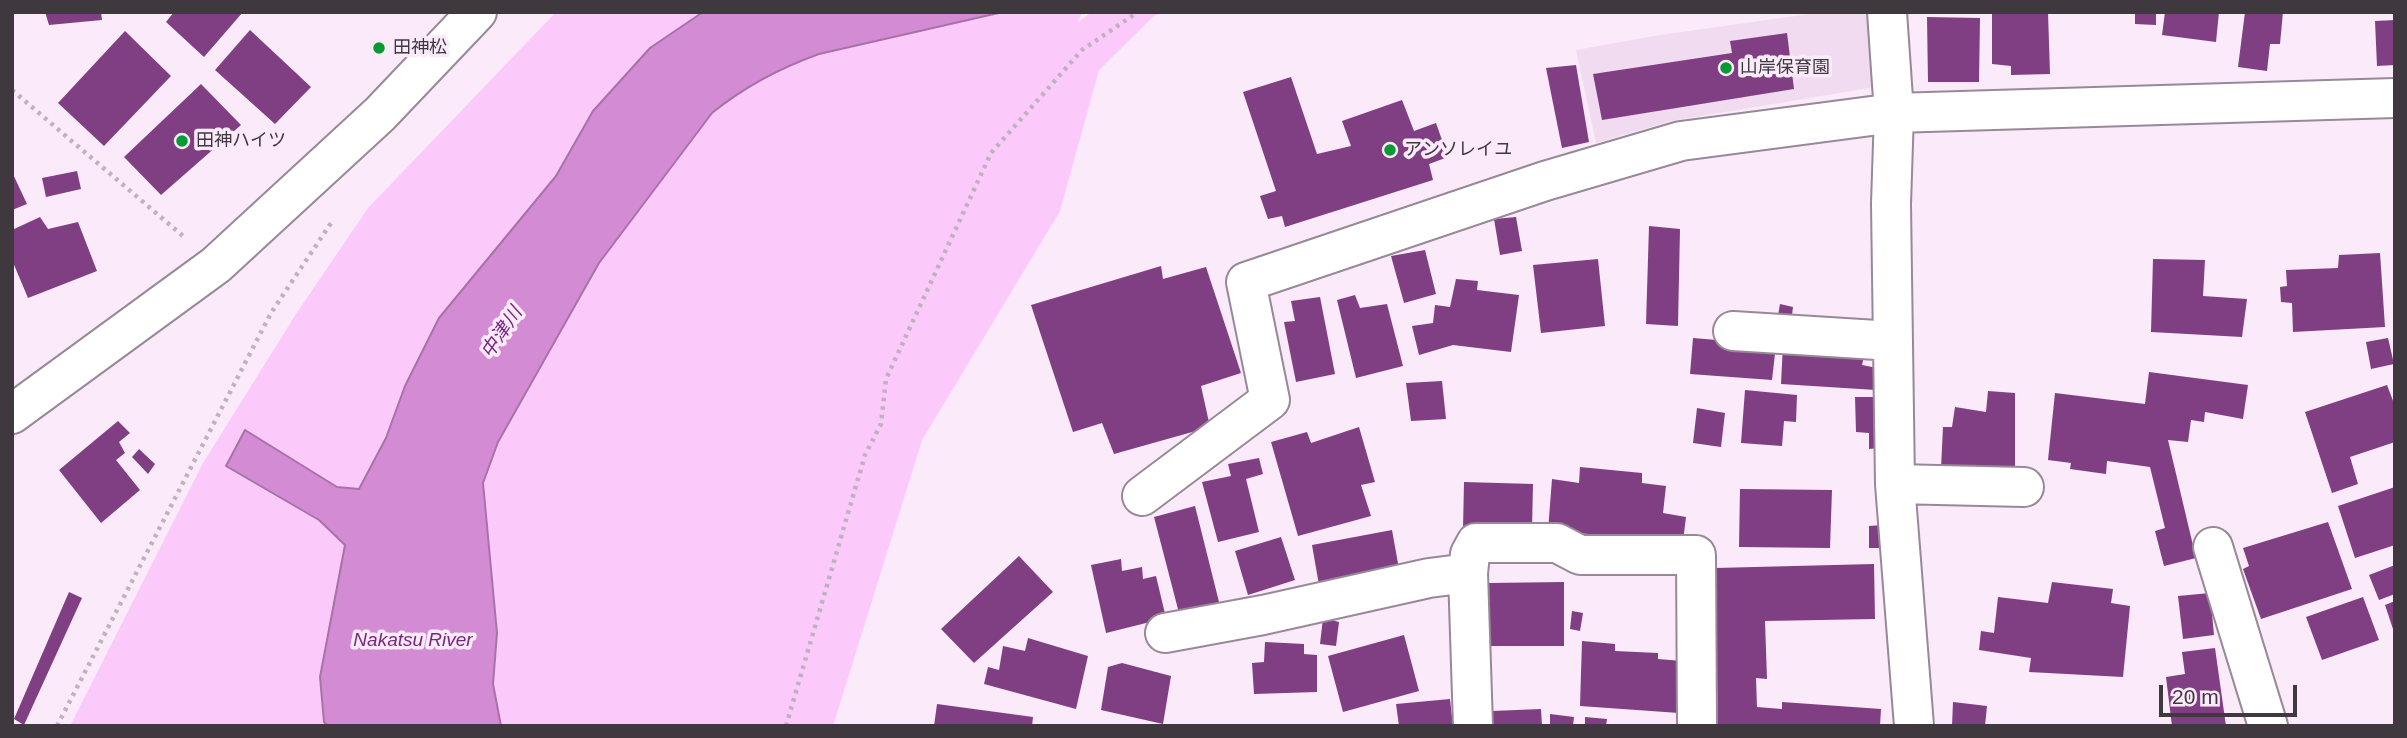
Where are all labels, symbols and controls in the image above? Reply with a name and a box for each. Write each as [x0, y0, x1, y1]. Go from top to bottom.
place label: 田神松 [393, 37, 447, 59]
marker: 田神松 [371, 40, 387, 56]
place label: 山岸保育園 [1740, 57, 1830, 79]
marker: 山岸保育園 [1718, 60, 1734, 76]
place label: 田神ハイツ [196, 130, 286, 152]
marker: 田神ハイツ [174, 133, 190, 149]
place label: アンソレイユ [1404, 139, 1512, 161]
marker: アンソレイユ [1382, 142, 1398, 158]
water label: 中津川 [477, 303, 527, 363]
water label: Nakatsu River [353, 630, 473, 652]
scale bar [2162, 672, 2300, 716]
text: 20 m [2172, 685, 2219, 708]

